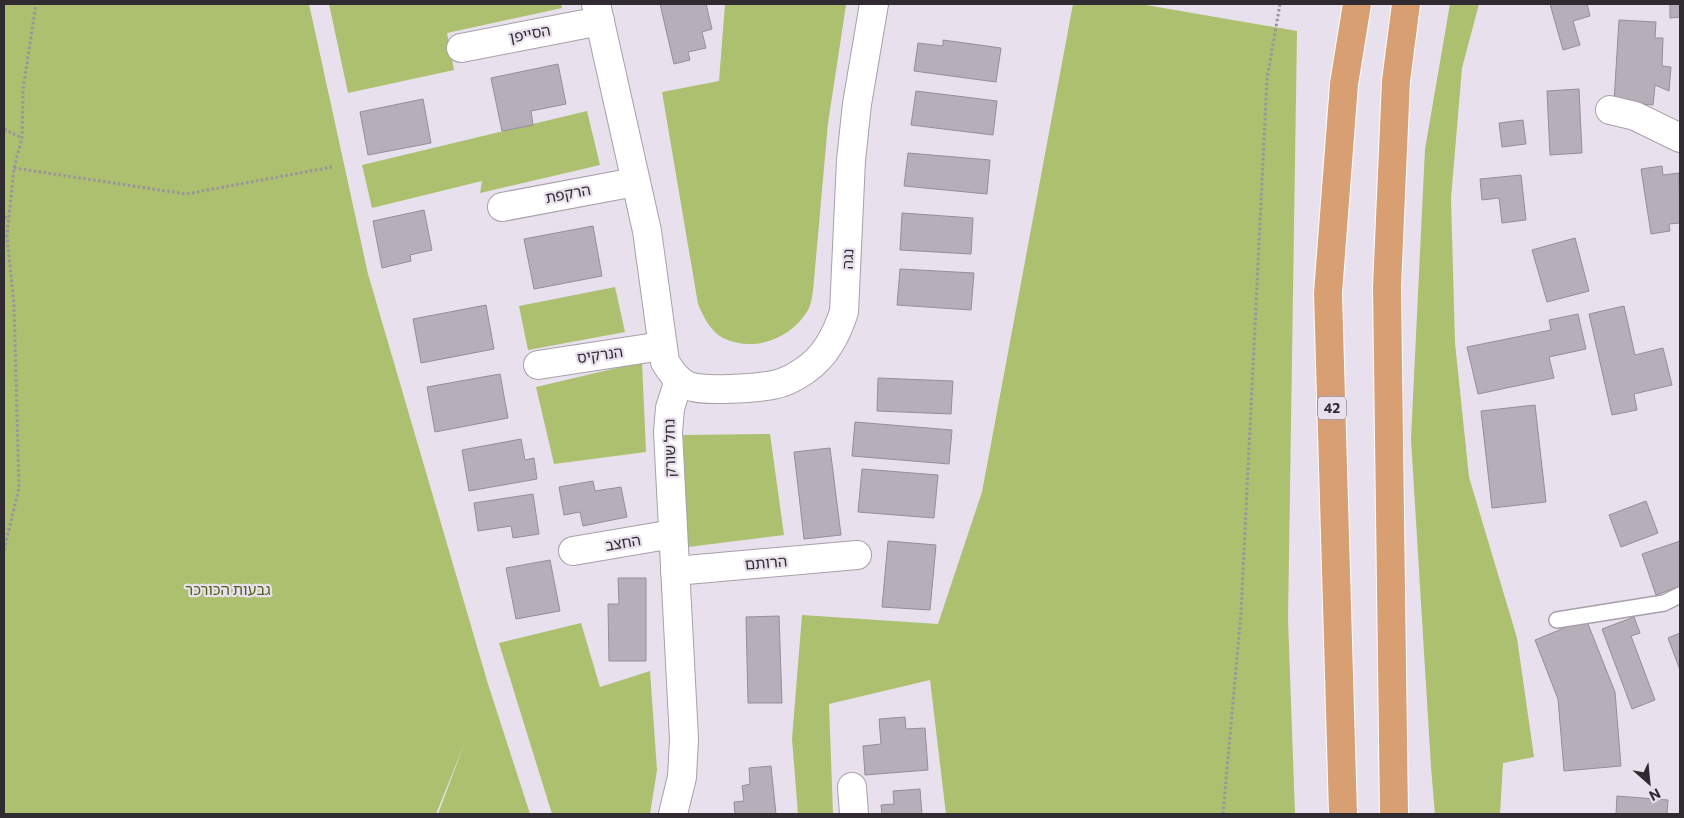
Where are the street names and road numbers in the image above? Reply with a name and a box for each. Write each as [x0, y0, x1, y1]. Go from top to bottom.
street label: הסייפן [508, 20, 552, 46]
street label: הרקפת [544, 180, 592, 206]
street label: נגה [838, 248, 856, 270]
street label: הנרקיס [576, 342, 624, 366]
road number: 42 [1318, 396, 1346, 419]
street label: נחל שורק [659, 418, 679, 478]
street label: החצב [604, 530, 642, 554]
street label: הרותם [744, 551, 788, 573]

